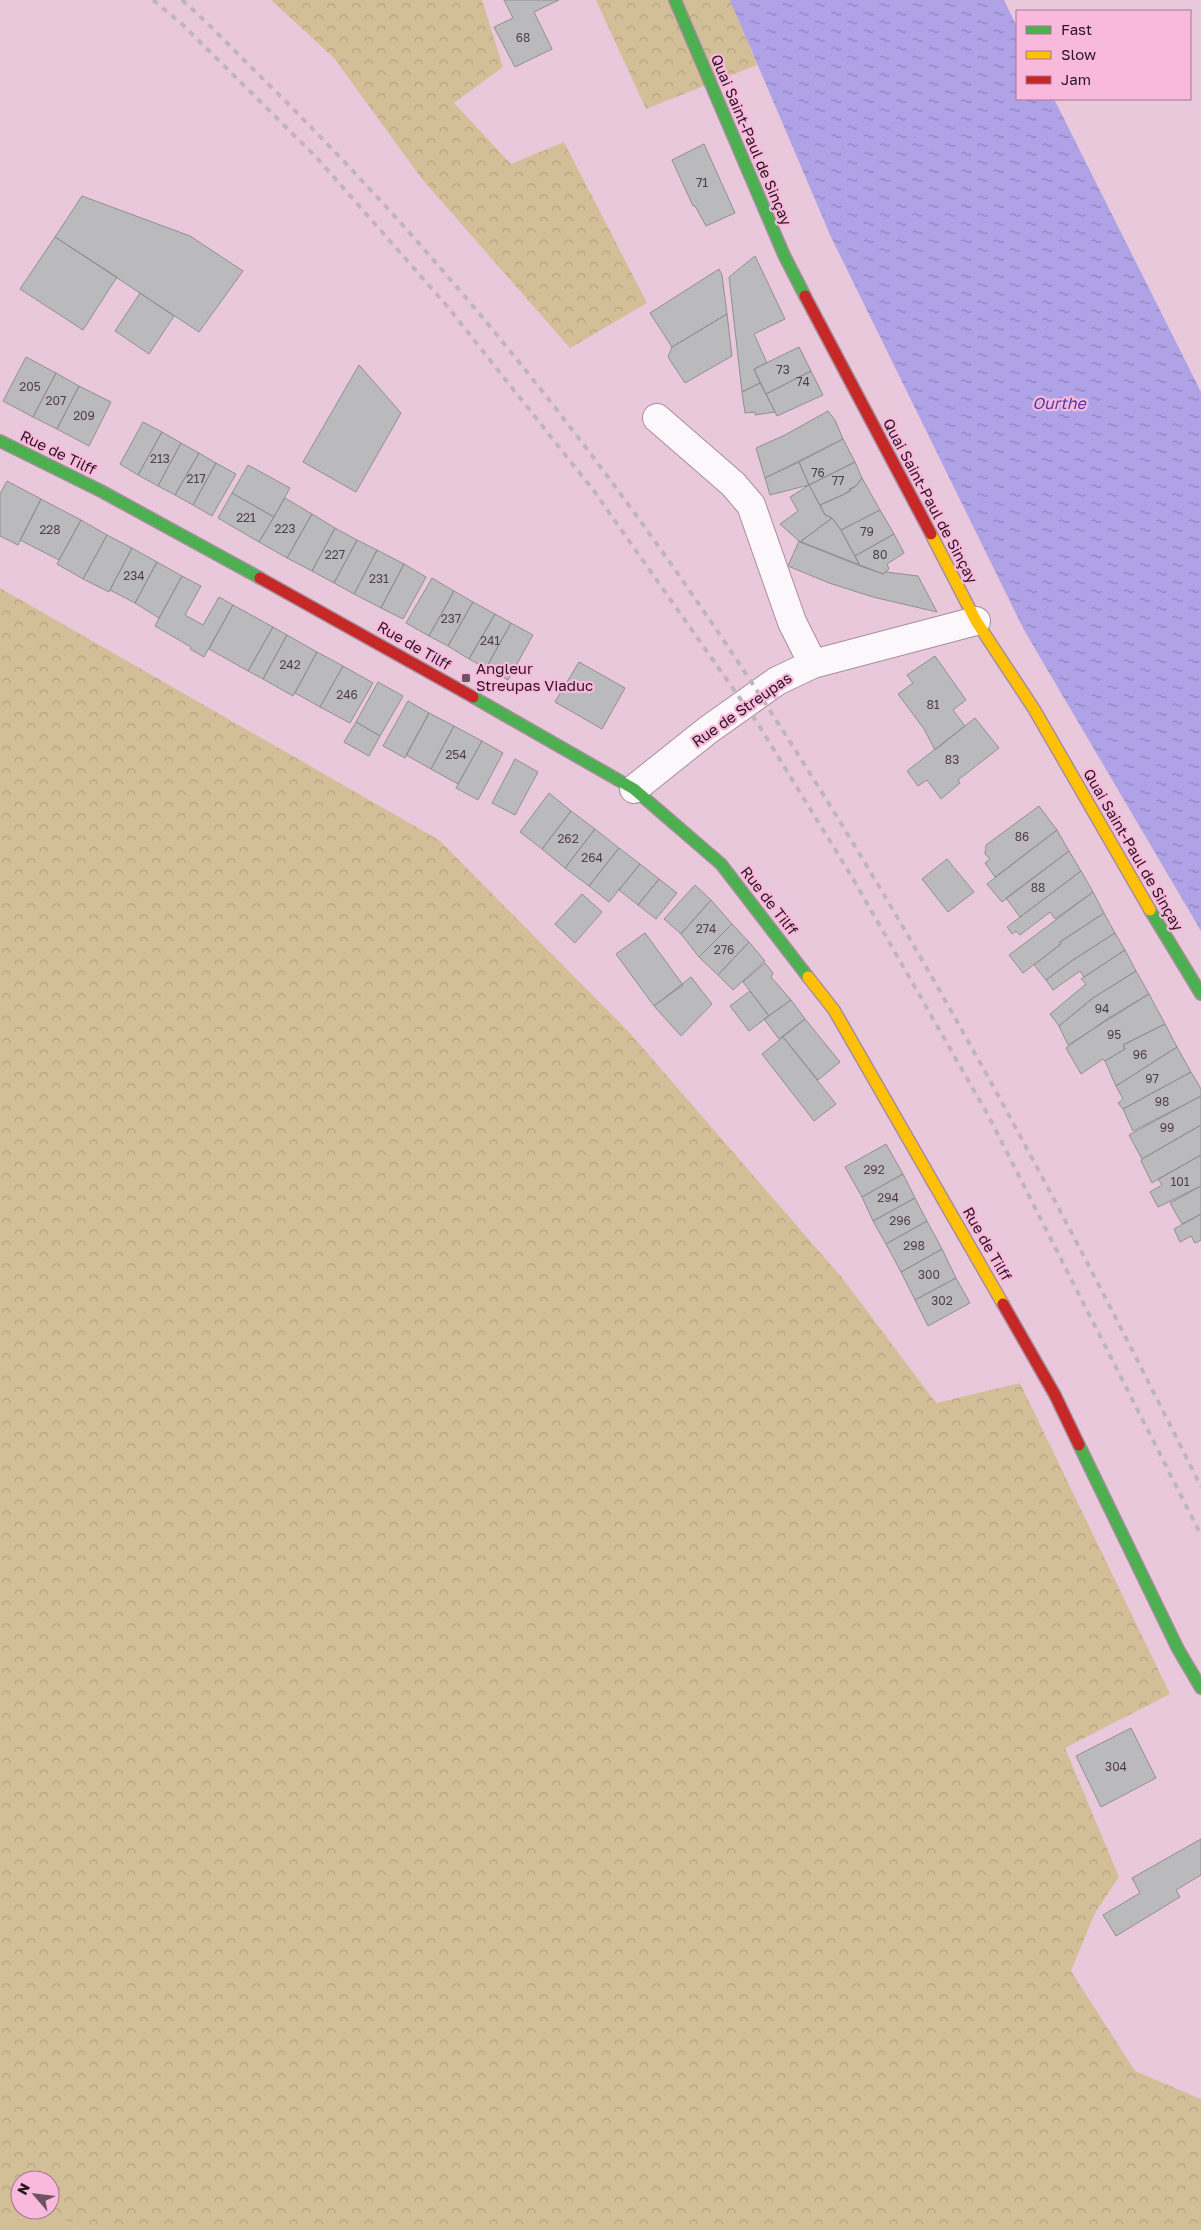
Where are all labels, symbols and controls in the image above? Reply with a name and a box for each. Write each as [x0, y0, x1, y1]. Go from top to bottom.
legend [1016, 10, 1191, 100]
text: Fast [1061, 20, 1092, 38]
house number: 68 [516, 30, 530, 45]
text: Slow [1061, 45, 1096, 63]
street label: Quai Saint-Paul de Sinçay [708, 51, 796, 228]
text: Jam [1061, 70, 1091, 88]
house number: 71 [696, 175, 708, 190]
house number: 73 [776, 362, 790, 377]
house number: 74 [796, 374, 810, 389]
house number: 205 [19, 379, 41, 394]
house number: 207 [46, 393, 66, 408]
water label: Ourthe [1032, 393, 1088, 413]
house number: 209 [73, 408, 95, 423]
street label: Quai Saint-Paul de Sinçay [880, 415, 982, 587]
street label: Rue de Tilff [18, 426, 100, 478]
house number: 213 [150, 451, 170, 466]
house number: 76 [811, 465, 825, 480]
house number: 217 [186, 471, 206, 486]
house number: 77 [832, 473, 844, 488]
house number: 221 [236, 510, 256, 525]
house number: 223 [275, 521, 295, 536]
house number: 228 [39, 522, 61, 537]
house number: 79 [860, 524, 874, 539]
house number: 227 [325, 547, 345, 562]
house number: 80 [873, 547, 887, 562]
house number: 234 [123, 568, 145, 583]
house number: 231 [369, 571, 389, 586]
house number: 237 [441, 611, 461, 626]
street label: Rue de Tilff [374, 617, 455, 674]
house number: 241 [480, 633, 500, 648]
house number: 242 [279, 657, 301, 672]
place label: Angleur Streupas Viaduc [476, 659, 593, 694]
street label: Rue de Streupas [688, 668, 795, 750]
marker: Angleur Streupas Viaduc [460, 672, 472, 684]
house number: 246 [336, 687, 358, 702]
house number: 81 [926, 697, 940, 712]
house number: 254 [445, 747, 467, 762]
house number: 83 [945, 752, 959, 767]
street label: Quai Saint-Paul de Sinçay [1080, 765, 1188, 934]
house number: 86 [1015, 829, 1029, 844]
house number: 262 [557, 831, 579, 846]
house number: 264 [581, 850, 603, 865]
street label: Rue de Tilff [737, 863, 802, 939]
house number: 88 [1031, 880, 1045, 895]
house number: 274 [696, 921, 716, 936]
house number: 276 [714, 942, 734, 957]
house number: 94 [1095, 1001, 1109, 1016]
house number: 95 [1107, 1027, 1121, 1042]
house number: 96 [1133, 1047, 1147, 1062]
house number: 97 [1145, 1071, 1159, 1086]
house number: 98 [1155, 1094, 1169, 1109]
house number: 99 [1160, 1120, 1174, 1135]
house number: 292 [863, 1162, 885, 1177]
house number: 101 [1170, 1174, 1190, 1189]
house number: 294 [877, 1190, 899, 1205]
street label: Rue de Tilff [960, 1203, 1016, 1284]
house number: 296 [889, 1213, 911, 1228]
house number: 298 [903, 1238, 925, 1253]
house number: 300 [918, 1267, 940, 1282]
house number: 302 [931, 1293, 953, 1308]
house number: 304 [1105, 1759, 1127, 1774]
north arrow [10, 2170, 60, 2220]
text: N [13, 2180, 33, 2197]

